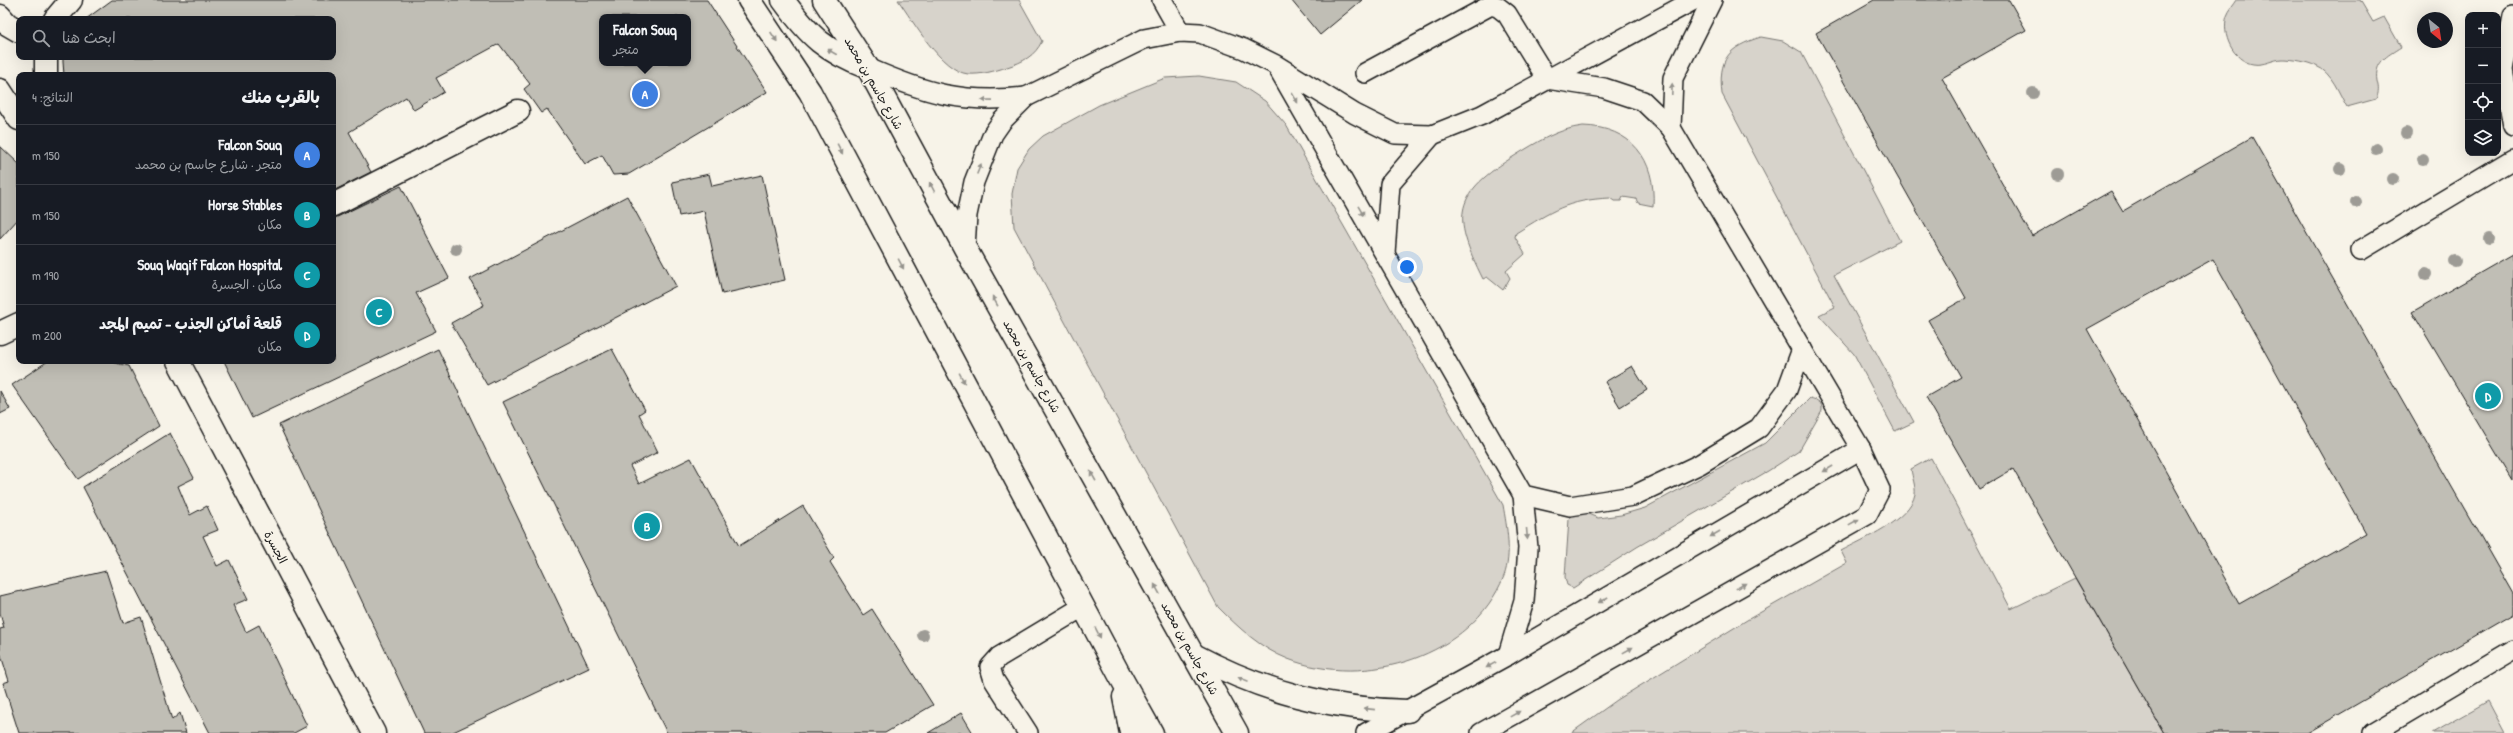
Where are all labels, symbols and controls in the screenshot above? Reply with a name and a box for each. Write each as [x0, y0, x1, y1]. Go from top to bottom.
north arrow [2417, 12, 2453, 48]
map controls [2465, 12, 2501, 156]
button: + [2465, 12, 2501, 48]
popup [599, 14, 691, 66]
search box [16, 16, 336, 60]
text: Falcon Souq [613, 19, 677, 40]
icon: search [30, 27, 52, 49]
text: ابحث هنا [62, 27, 116, 48]
one-way arrow [770, 32, 778, 42]
street label: شارع جاسم بن محمد [840, 33, 908, 133]
text: متجر [613, 40, 639, 58]
one-way arrow [826, 48, 838, 55]
button: − [2465, 48, 2501, 84]
pin: A [632, 79, 658, 109]
one-way arrow [1669, 83, 1676, 95]
button: locate [2465, 84, 2501, 120]
text: بالقرب منك [242, 85, 320, 108]
text: النتائج: 4 [32, 88, 73, 106]
one-way arrow [1292, 92, 1299, 104]
one-way arrow [981, 96, 993, 103]
button: layers [2465, 120, 2501, 156]
text: Falcon Souq [219, 134, 282, 155]
one-way arrow [837, 143, 843, 155]
text: 150 m [32, 146, 60, 164]
text: A [304, 146, 310, 164]
text: متجر · شارع جاسم بن محمد [135, 155, 282, 173]
one-way arrow [977, 162, 983, 174]
one-way arrow [929, 182, 936, 193]
text: Horse Stables [208, 194, 282, 215]
one-way arrow [1357, 205, 1364, 217]
text: 150 m [32, 206, 60, 224]
text: B [304, 206, 310, 224]
text: مكان [258, 215, 282, 233]
text: Souq Waqif Falcon Hospital [137, 254, 282, 275]
your location [1397, 257, 1417, 277]
one-way arrow [898, 258, 904, 270]
text: 190 m [32, 266, 59, 284]
text: C [303, 266, 311, 284]
text: مكان · الجسرة [212, 275, 282, 293]
one-way arrow [992, 295, 999, 307]
pin: C [366, 297, 392, 327]
text: قلعة أماكن الجذب - تميم المجد [99, 313, 282, 334]
street label: شارع جاسم بن محمد [998, 316, 1065, 416]
text: 200 m [32, 326, 62, 344]
text: D [304, 326, 310, 344]
text: مكان [258, 337, 282, 355]
one-way arrow [959, 373, 966, 384]
pin: D [2475, 381, 2501, 411]
one-way arrow [1822, 465, 1834, 472]
one-way arrow [1090, 470, 1097, 482]
pin: B [634, 511, 660, 541]
one-way arrow [1848, 518, 1860, 525]
street label: الجسرة [260, 528, 292, 566]
one-way arrow [1523, 528, 1530, 540]
one-way arrow [1710, 531, 1721, 538]
one-way arrow [1735, 582, 1747, 589]
one-way arrow [1154, 583, 1160, 595]
one-way arrow [1597, 596, 1609, 603]
street label: شارع جاسم بن محمد [1156, 598, 1223, 698]
one-way arrow [1094, 627, 1101, 638]
one-way arrow [1622, 646, 1634, 653]
one-way arrow [1485, 662, 1496, 668]
one-way arrow [1236, 675, 1248, 681]
one-way arrow [1363, 706, 1375, 713]
one-way arrow [1509, 710, 1520, 717]

